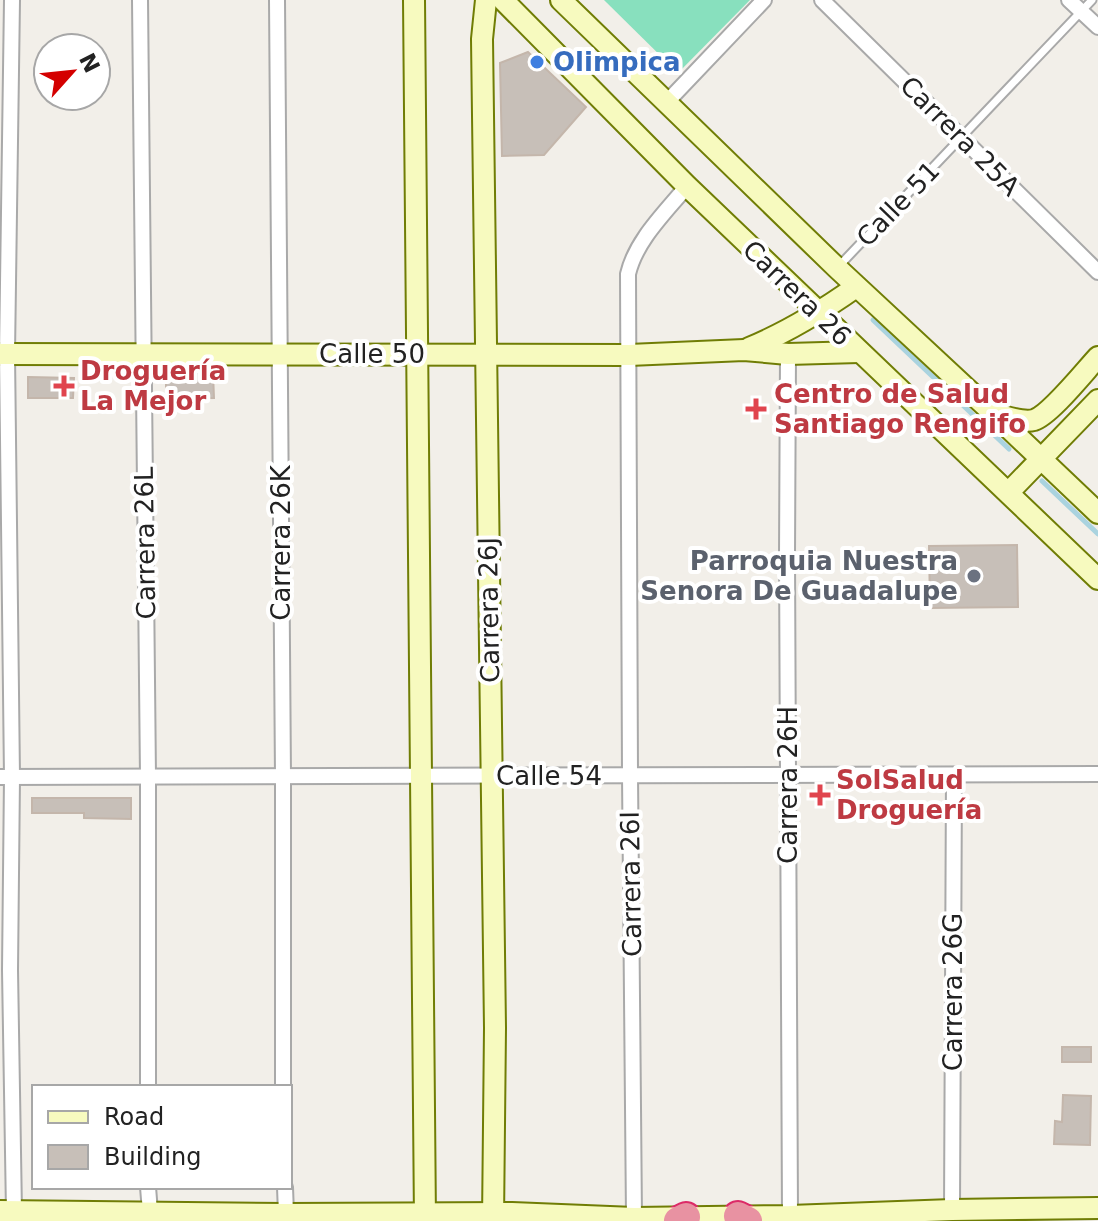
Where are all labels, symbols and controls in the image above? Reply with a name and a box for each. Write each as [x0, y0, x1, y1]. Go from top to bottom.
north arrow [32, 32, 112, 112]
place label: Olimpica [553, 47, 681, 77]
text: N [74, 49, 105, 77]
marker: Olimpica [528, 53, 546, 71]
street label: Carrera 25A [894, 70, 1026, 202]
street label: Calle 51 [850, 155, 946, 253]
street label: Carrera 26 [737, 234, 857, 352]
street label: Calle 50 [319, 339, 425, 369]
place label: Droguería La Mejor [80, 356, 226, 416]
marker: Droguería La Mejor [55, 377, 73, 395]
place label: Centro de Salud Santiago Rengifo [774, 379, 1026, 439]
marker: Centro de Salud Santiago Rengifo [745, 398, 767, 420]
street label: Carrera 26K [266, 464, 296, 621]
street label: Carrera 26L [129, 466, 161, 620]
street label: Carrera 26J [473, 537, 505, 683]
place label: Parroquia Nuestra Senora De Guadalupe [640, 546, 958, 606]
marker: Parroquia Nuestra Senora De Guadalupe [965, 567, 983, 585]
street label: Carrera 26H [773, 706, 803, 864]
street label: Calle 54 [496, 761, 602, 791]
place label: SolSalud Droguería [836, 765, 982, 825]
marker: SolSalud Droguería [811, 786, 829, 804]
street label: Carrera 26I [615, 811, 647, 957]
street label: Carrera 26G [938, 913, 968, 1071]
legend [32, 1085, 292, 1189]
text: Road [104, 1103, 164, 1131]
text: Building [104, 1143, 201, 1171]

